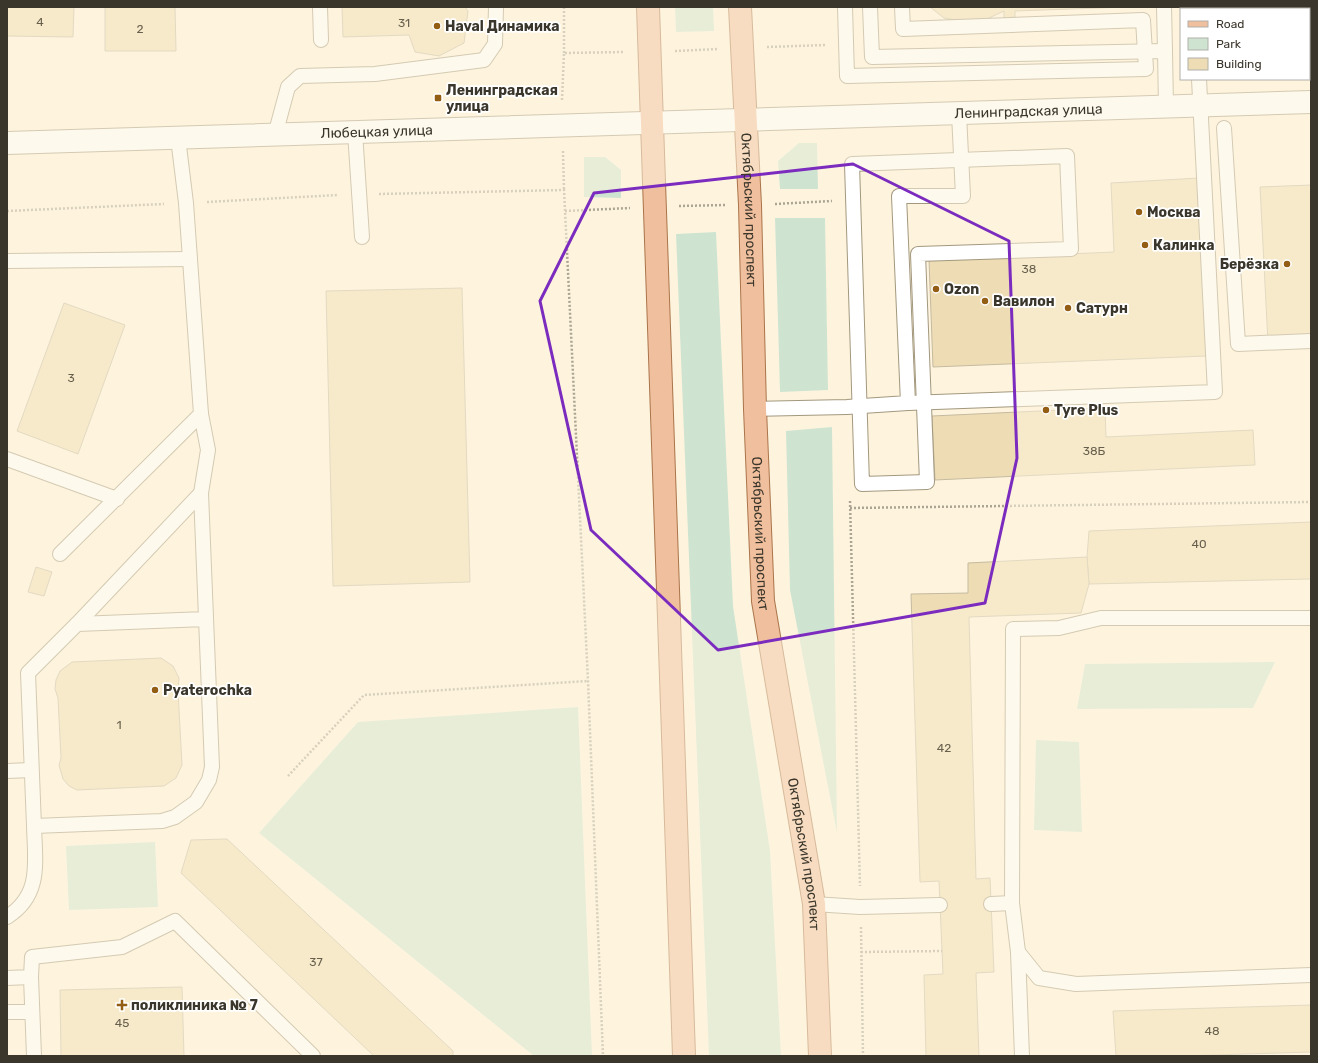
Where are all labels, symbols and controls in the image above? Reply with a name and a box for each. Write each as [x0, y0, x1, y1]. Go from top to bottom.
legend [1180, 8, 1310, 80]
house number: 4 [36, 15, 44, 29]
house number: 31 [398, 16, 410, 30]
text: Road [1216, 17, 1244, 31]
place label: Haval Динамика [445, 18, 560, 35]
marker: Haval Динамика [432, 21, 442, 31]
house number: 2 [136, 22, 144, 36]
text: Park [1216, 37, 1242, 51]
text: Building [1216, 57, 1262, 71]
place label: Ленинградская улица [446, 82, 558, 115]
marker: Ленинградская улица [433, 93, 443, 103]
street label: Ленинградская улица [954, 101, 1103, 122]
street label: Любецкая улица [320, 122, 433, 142]
street label: Октябрьский проспект [737, 132, 760, 287]
place label: Москва [1147, 204, 1201, 221]
marker: Москва [1134, 207, 1144, 217]
place label: Калинка [1153, 237, 1214, 254]
marker: Калинка [1140, 240, 1150, 250]
place label: Берёзка [1220, 256, 1279, 273]
marker: Берёзка [1282, 259, 1292, 269]
house number: 38 [1022, 262, 1036, 276]
place label: Ozon [944, 281, 979, 298]
marker: Ozon [931, 284, 941, 294]
place label: Вавилон [993, 293, 1055, 310]
marker: Вавилон [980, 296, 990, 306]
place label: Сатурн [1076, 300, 1128, 317]
marker: Сатурн [1063, 303, 1073, 313]
house number: 3 [67, 371, 75, 385]
place label: Tyre Plus [1054, 402, 1119, 419]
marker: Tyre Plus [1041, 405, 1051, 415]
house number: 38Б [1083, 444, 1106, 458]
street label: Октябрьский проспект [748, 456, 772, 612]
house number: 40 [1191, 537, 1207, 551]
place label: Pyaterochka [163, 682, 252, 699]
marker: Pyaterochka [150, 685, 160, 695]
house number: 1 [116, 718, 122, 732]
house number: 42 [937, 741, 951, 755]
street label: Октябрьский проспект [784, 777, 823, 931]
house number: 37 [309, 955, 323, 969]
place label: поликлиника № 7 [131, 997, 258, 1014]
marker: поликлиника № 7 [116, 999, 128, 1011]
house number: 45 [115, 1016, 129, 1030]
house number: 48 [1204, 1024, 1220, 1038]

